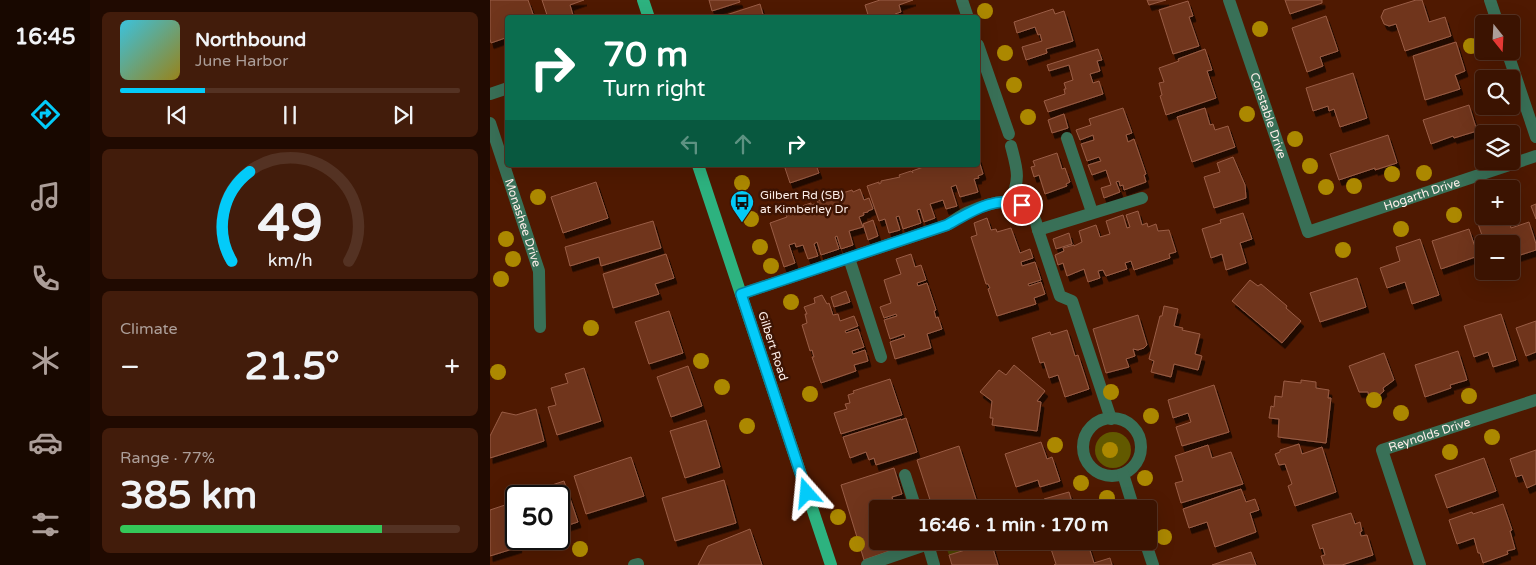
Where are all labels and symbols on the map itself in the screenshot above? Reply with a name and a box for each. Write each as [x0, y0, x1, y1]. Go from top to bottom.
north arrow [1475, 15, 1520, 60]
street label: Constable Drive [1247, 71, 1290, 160]
street label: Hogarth Drive [1382, 175, 1462, 213]
street label: Monashee Drive [502, 177, 544, 269]
pin [1001, 184, 1043, 226]
place label: Gilbert Rd (SB) at Kimberley Dr [760, 188, 848, 216]
bus stop icon: Gilbert Rd (SB) at Kimberley Dr [729, 189, 755, 223]
street label: Gilbert Road [755, 310, 791, 382]
street label: Reynolds Drive [1387, 415, 1472, 454]
position arrow [780, 466, 832, 518]
speed limit sign: 50 [505, 485, 570, 550]

